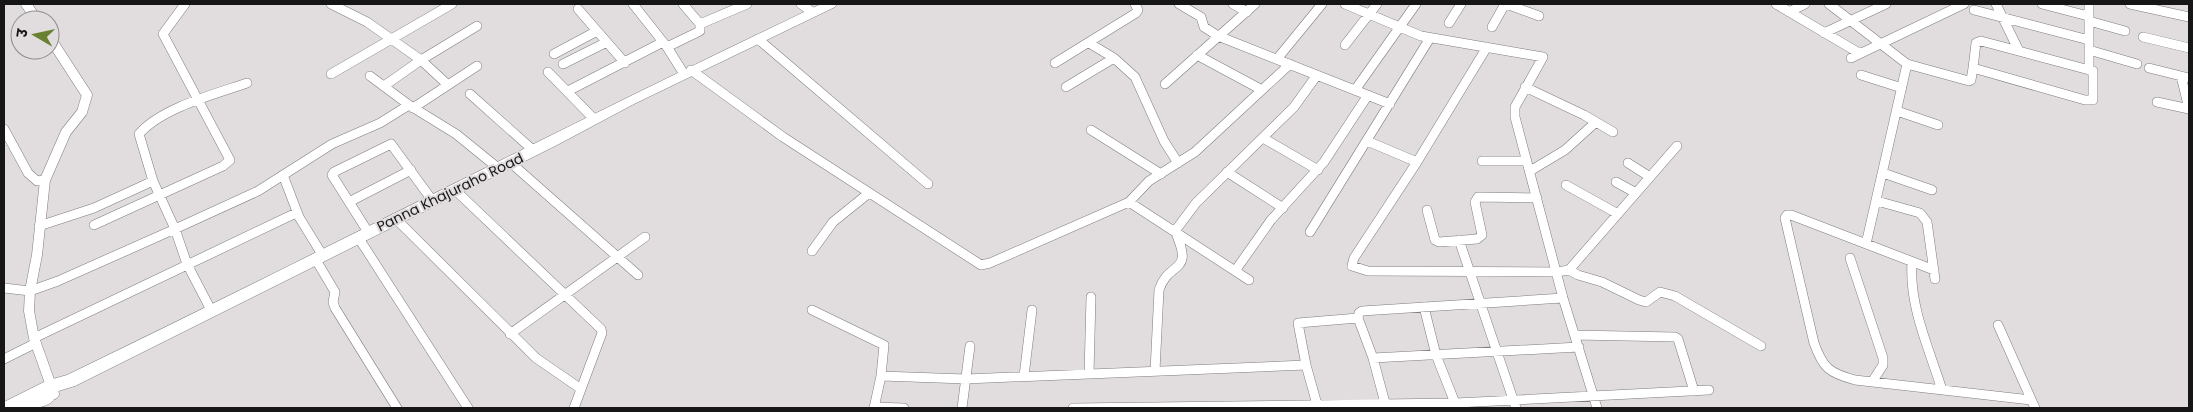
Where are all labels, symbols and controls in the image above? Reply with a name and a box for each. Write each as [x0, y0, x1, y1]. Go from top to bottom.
north arrow [10, 10, 60, 60]
text: उ [12, 26, 33, 39]
street label: Panna Khajuraho Road [373, 148, 527, 236]

